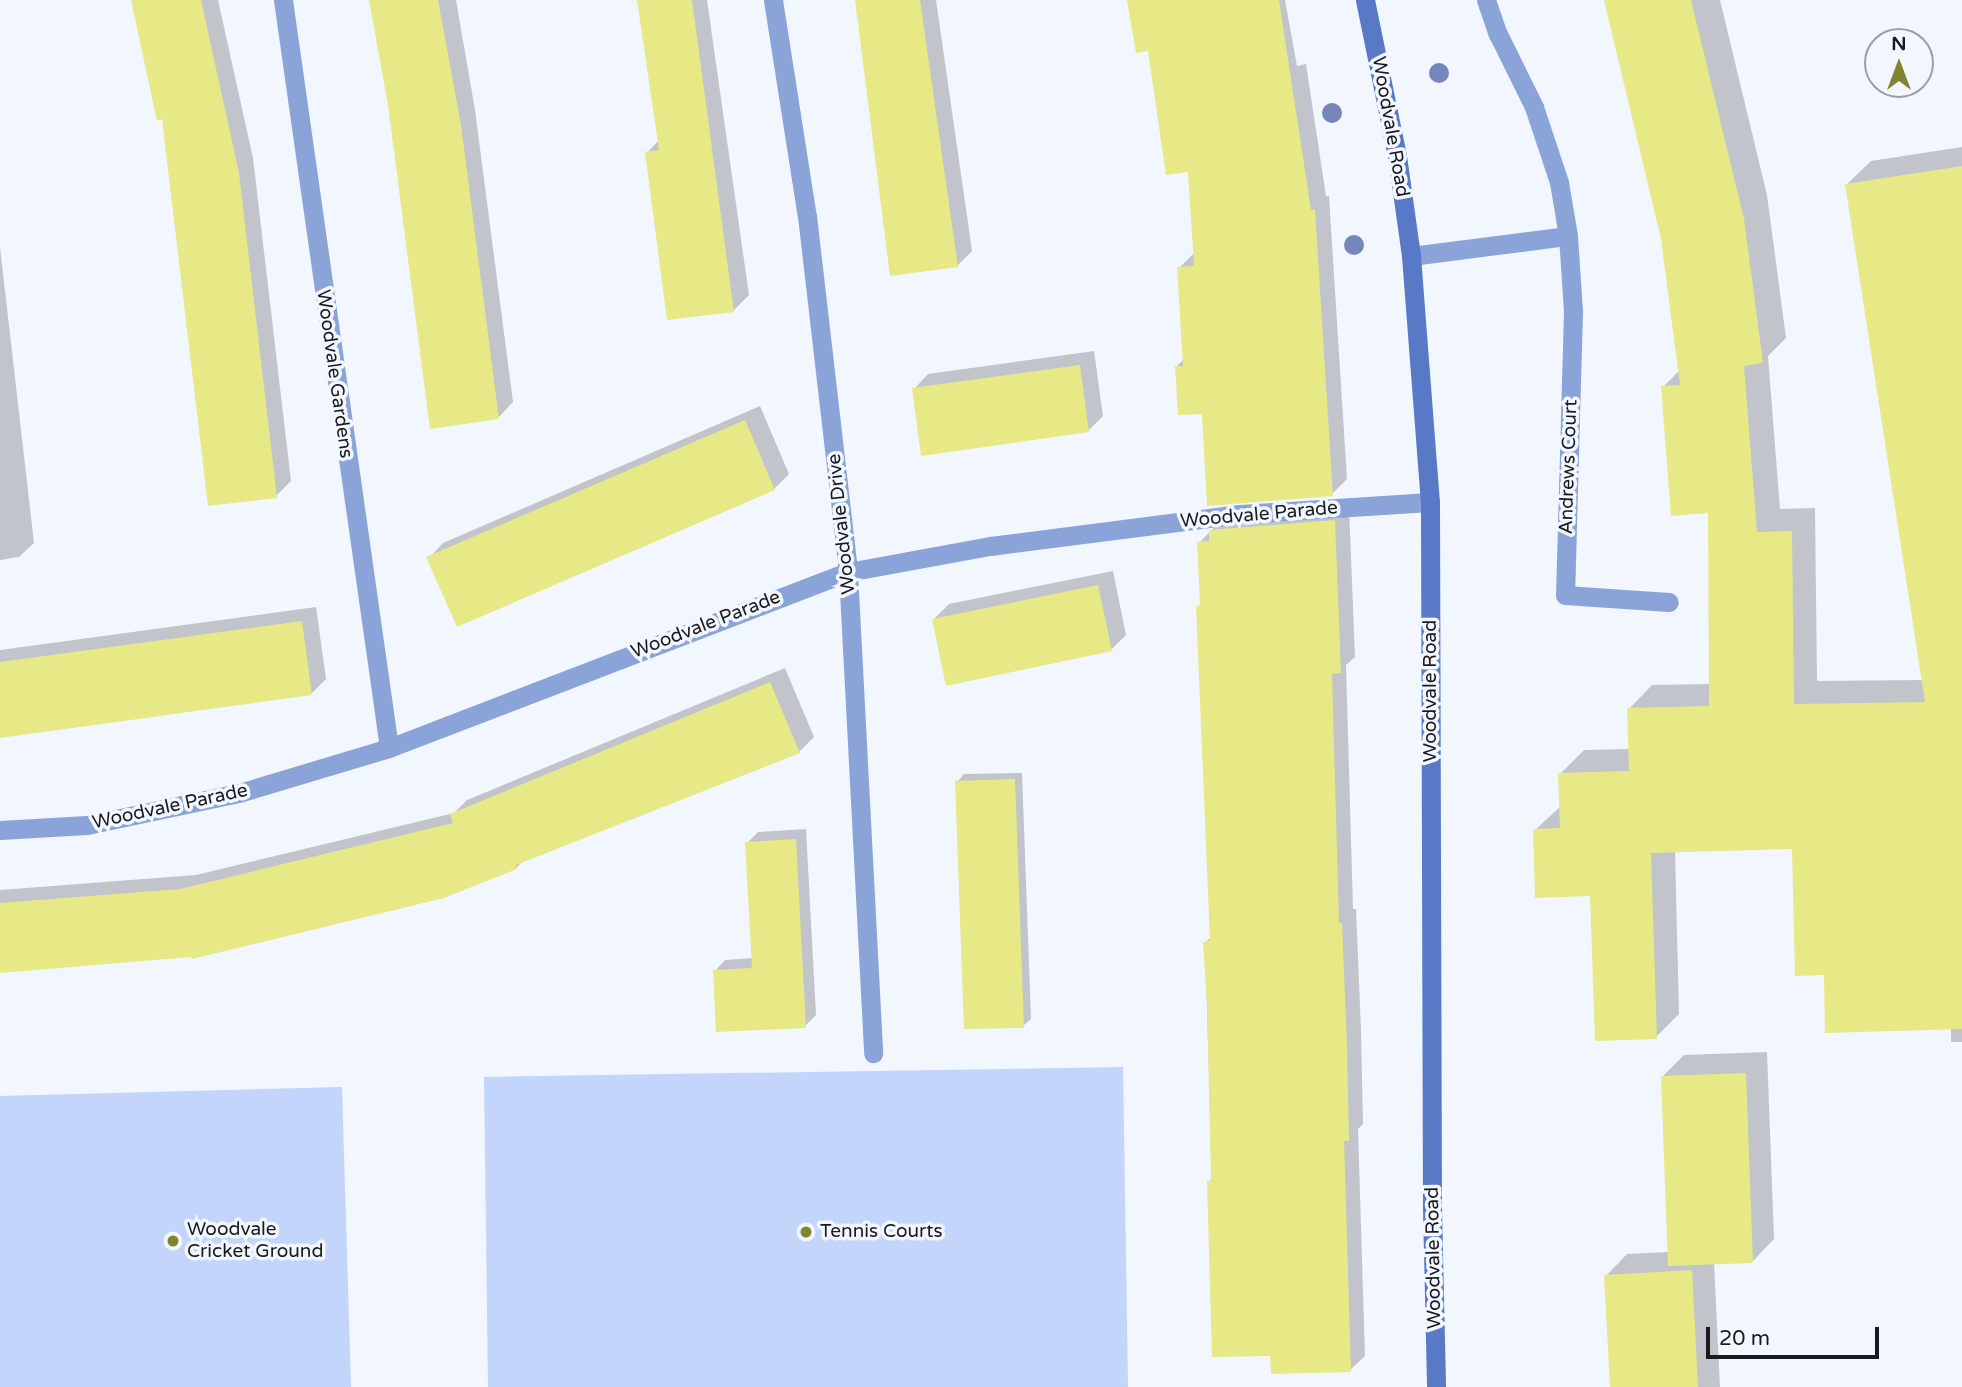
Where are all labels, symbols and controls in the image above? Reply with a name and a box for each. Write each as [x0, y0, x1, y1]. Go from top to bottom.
north arrow [1864, 28, 1934, 98]
text: N [1891, 33, 1907, 55]
street label: Woodvale Road [1366, 55, 1414, 199]
street label: Woodvale Gardens [311, 288, 357, 460]
street label: Andrews Court [1555, 399, 1583, 535]
street label: Woodvale Drive [823, 453, 861, 595]
street label: Woodvale Parade [1179, 497, 1339, 533]
street label: Woodvale Parade [628, 586, 784, 664]
street label: Woodvale Road [1420, 620, 1442, 762]
street label: Woodvale Parade [90, 779, 250, 835]
street label: Woodvale Road [1421, 1187, 1447, 1329]
place label: Woodvale Cricket Ground [187, 1219, 323, 1263]
place label: Tennis Courts [820, 1221, 943, 1243]
marker: Tennis Courts [798, 1224, 814, 1240]
marker: Woodvale Cricket Ground [165, 1233, 181, 1249]
scale bar [1710, 1314, 1883, 1358]
text: 20 m [1719, 1326, 1770, 1351]

